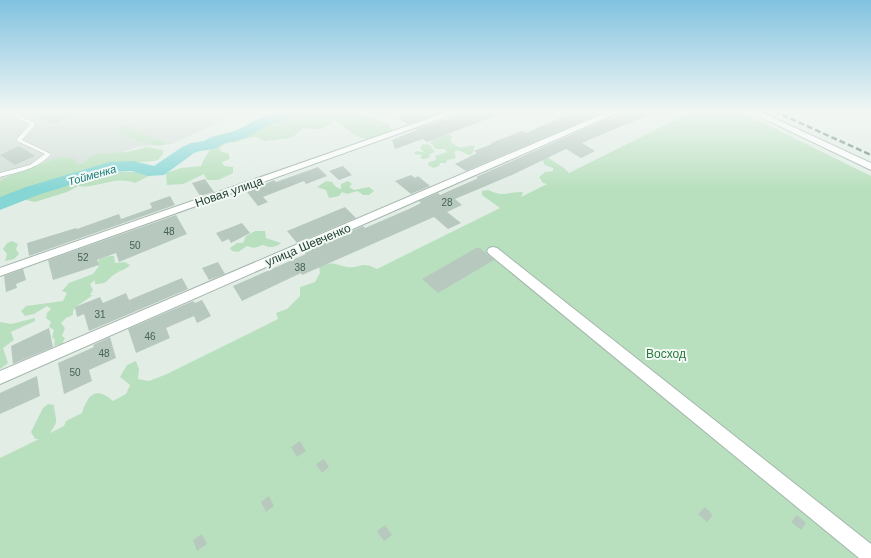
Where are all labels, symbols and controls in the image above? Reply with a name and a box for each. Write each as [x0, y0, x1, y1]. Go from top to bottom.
water label: Тойменка [66, 162, 118, 188]
street label: Новая улица [193, 174, 265, 210]
house number: 28 [441, 197, 453, 208]
street label: улица Шевченко [263, 221, 353, 269]
house number: 48 [163, 226, 175, 237]
house number: 50 [129, 240, 141, 251]
house number: 52 [77, 252, 89, 263]
house number: 38 [294, 262, 306, 273]
house number: 31 [94, 309, 106, 320]
house number: 46 [144, 331, 156, 342]
park label: Восход [646, 347, 686, 361]
house number: 48 [98, 348, 110, 359]
house number: 50 [69, 367, 81, 378]

